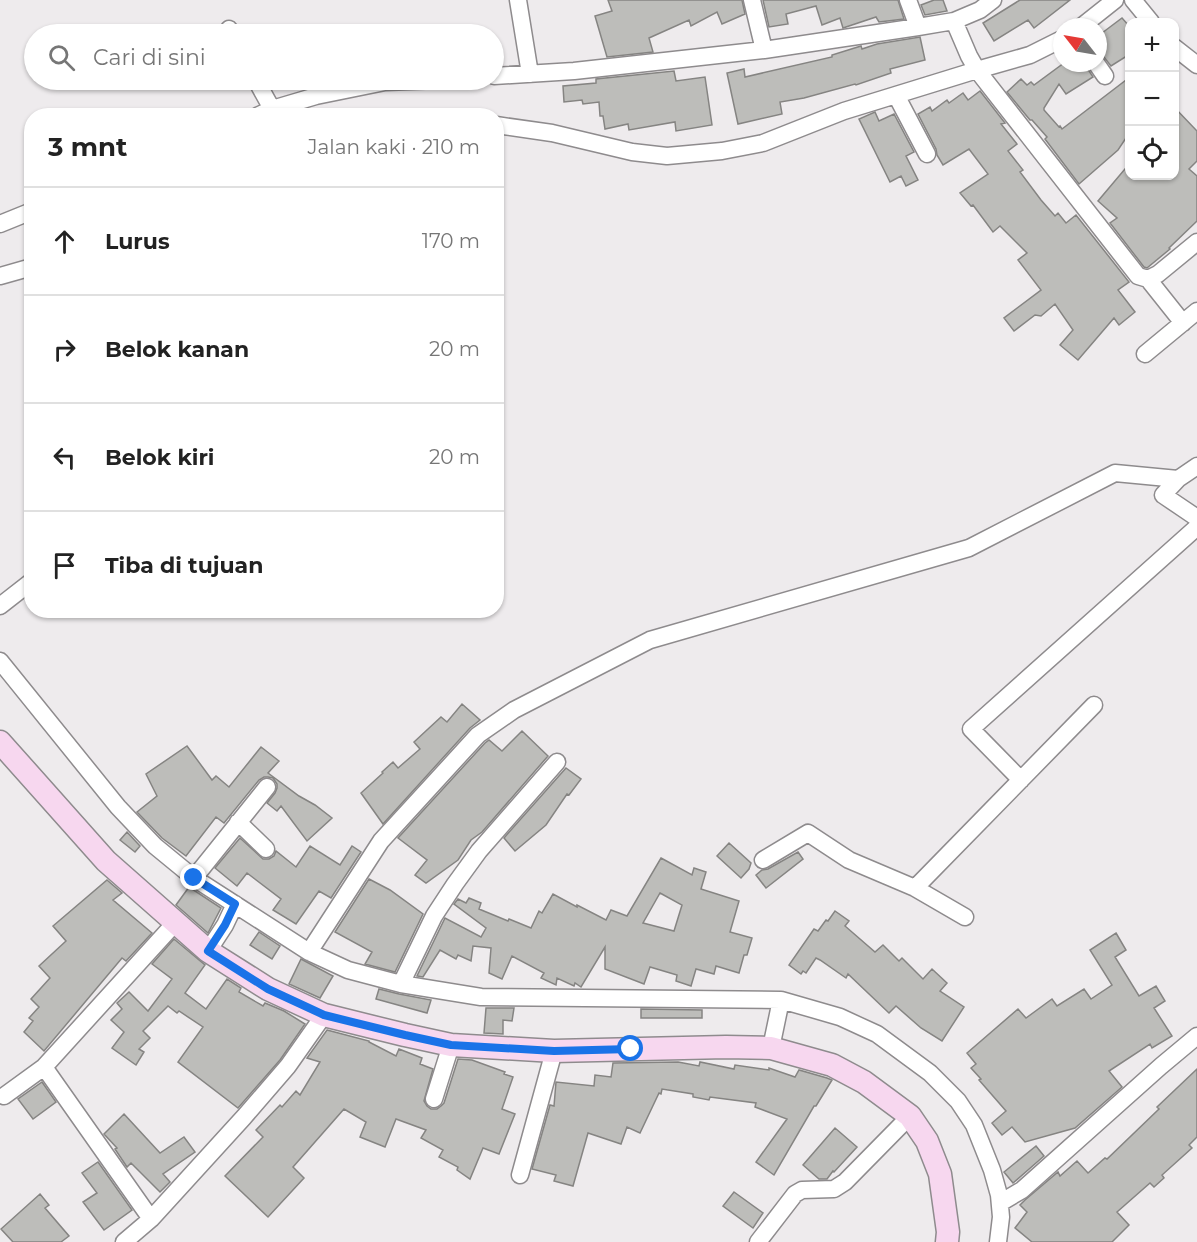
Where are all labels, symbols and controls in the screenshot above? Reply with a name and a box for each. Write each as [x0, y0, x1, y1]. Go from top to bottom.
north arrow [1053, 18, 1107, 72]
map controls [1125, 18, 1179, 180]
button: + [1125, 18, 1179, 72]
search box [24, 24, 504, 90]
icon: search [45, 41, 78, 74]
text: Cari di sini [93, 44, 206, 71]
button: − [1125, 72, 1179, 126]
button: locate [1125, 126, 1179, 180]
text: 3 mnt [48, 131, 127, 163]
text: Jalan kaki · 210 m [308, 135, 480, 159]
icon: ahead [48, 225, 81, 258]
text: Lurus [105, 228, 170, 255]
text: 170 m [422, 229, 480, 253]
icon: right [48, 333, 81, 366]
text: Belok kanan [105, 336, 249, 363]
text: 20 m [429, 337, 480, 361]
icon: left [48, 441, 81, 474]
text: Belok kiri [105, 444, 214, 471]
text: 20 m [429, 445, 480, 469]
icon: arrive [48, 549, 81, 582]
text: Tiba di tujuan [105, 552, 263, 579]
route end [180, 864, 206, 890]
route start [617, 1035, 643, 1061]

